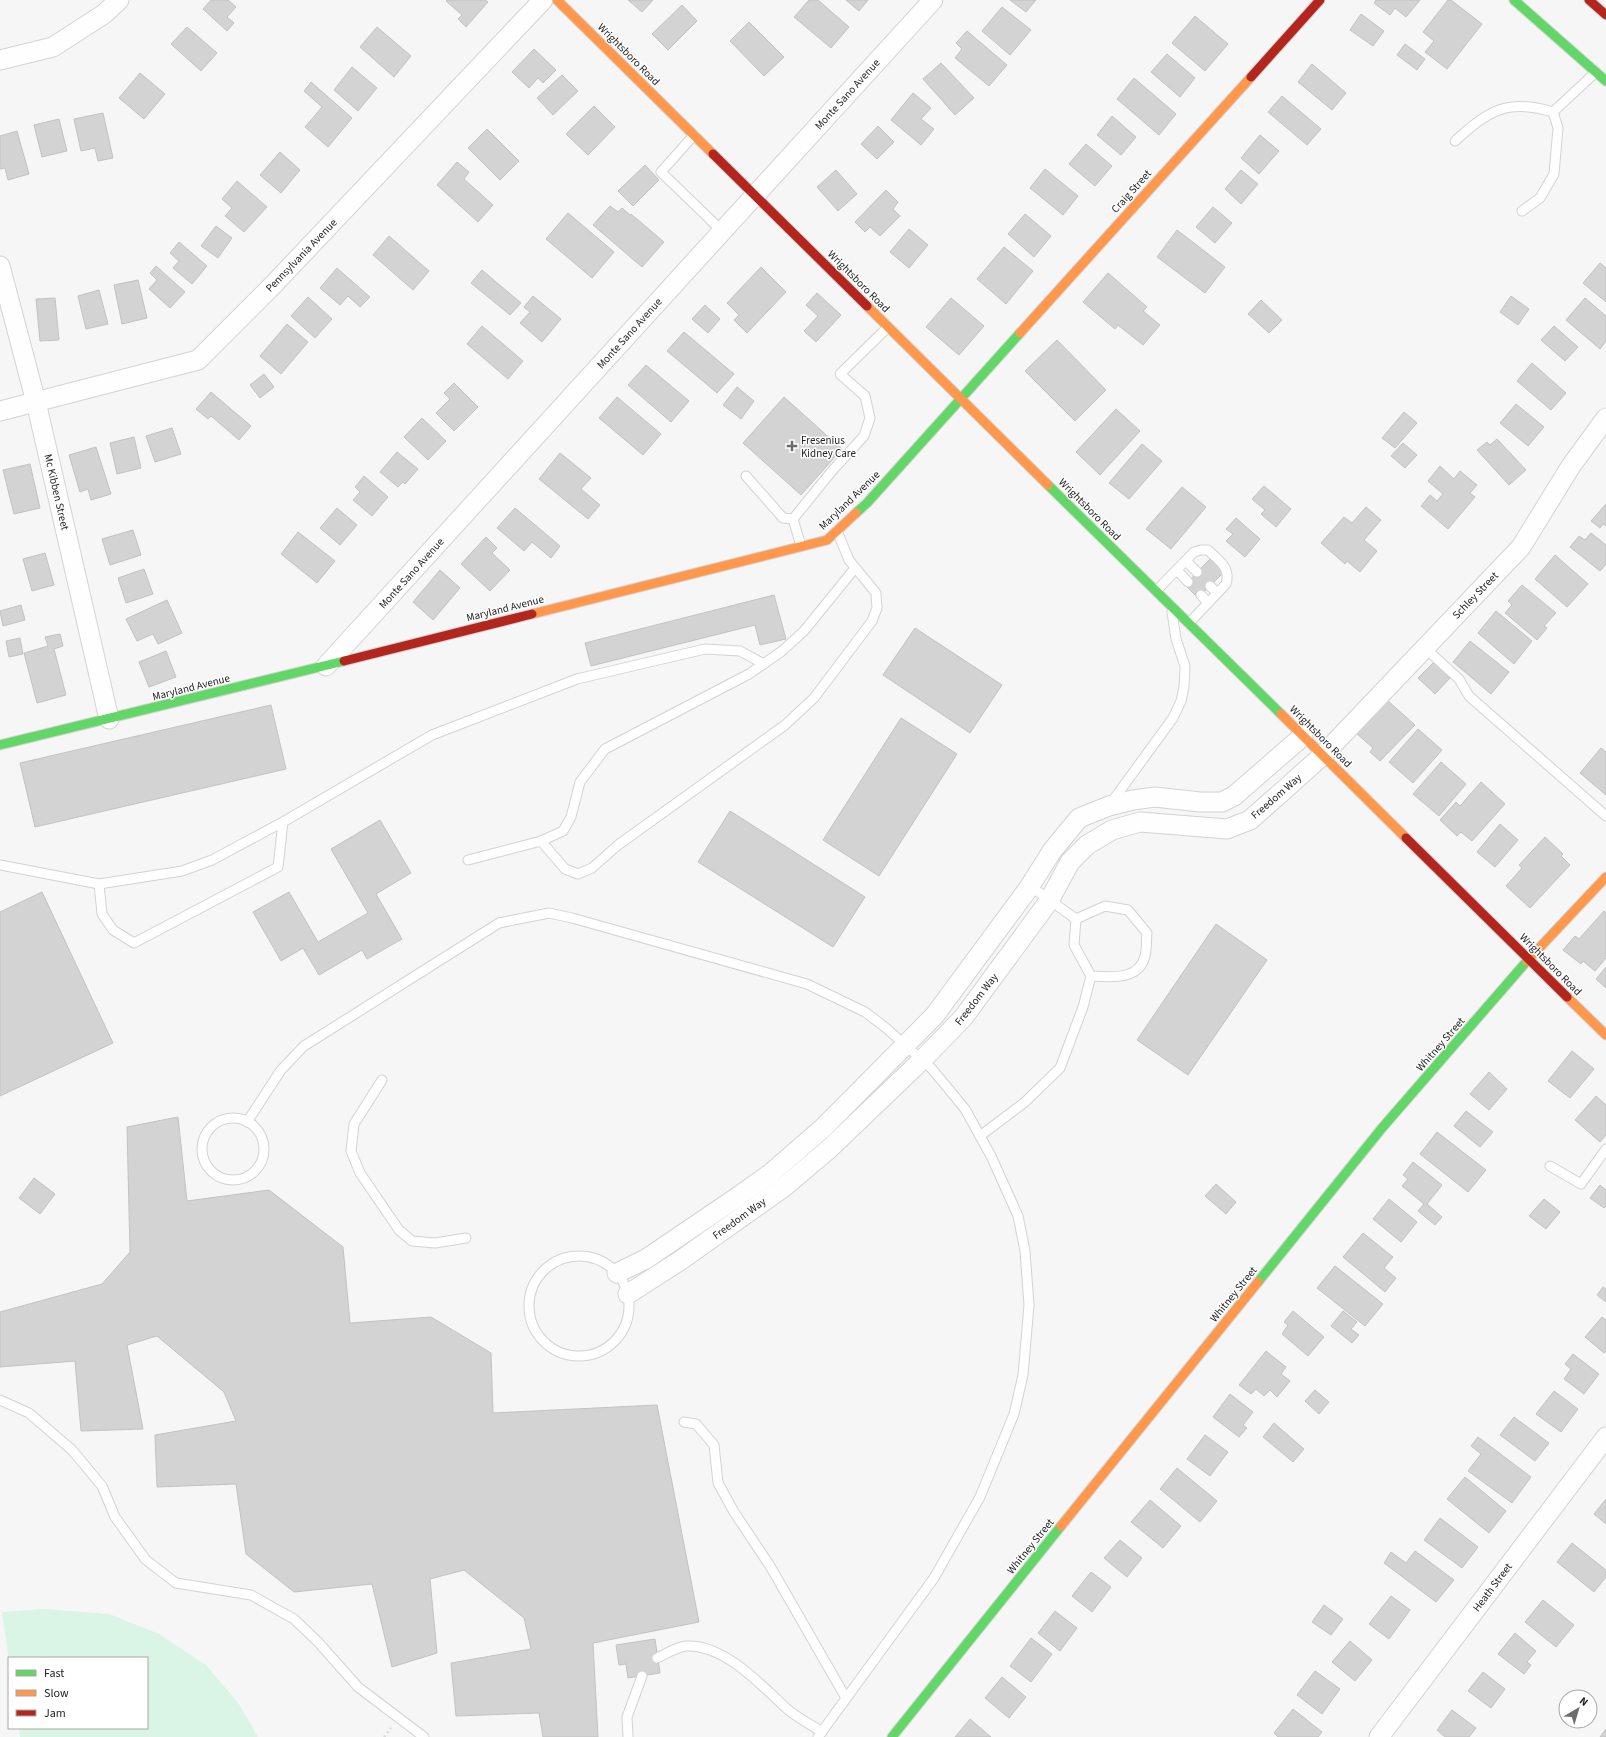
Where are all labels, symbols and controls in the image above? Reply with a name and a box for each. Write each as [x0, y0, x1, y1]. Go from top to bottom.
street label: Wrightsboro Road [594, 20, 663, 89]
street label: Monte Sano Avenue [811, 55, 884, 133]
street label: Craig Street [1108, 166, 1155, 216]
street label: Pennsylvania Avenue [262, 215, 341, 295]
street label: Wrightsboro Road [824, 247, 893, 316]
street label: Monte Sano Avenue [593, 294, 666, 372]
place label: Fresenius Kidney Care [801, 433, 857, 461]
marker: Fresenius Kidney Care [786, 440, 798, 452]
street label: Mc Kibben Street [40, 453, 73, 532]
street label: Maryland Avenue [816, 467, 883, 533]
street label: Wrightsboro Road [1055, 475, 1124, 544]
street label: Monte Sano Avenue [375, 534, 448, 612]
street label: Schley Street [1449, 568, 1502, 622]
street label: Maryland Avenue [465, 591, 546, 625]
street label: Maryland Avenue [151, 670, 232, 704]
street label: Wrightsboro Road [1286, 702, 1355, 771]
street label: Freedom Way [1248, 770, 1305, 822]
street label: Wrightsboro Road [1516, 930, 1585, 999]
street label: Freedom Way [951, 970, 1002, 1029]
street label: Whitney Street [1413, 1014, 1468, 1075]
street label: Freedom Way [710, 1194, 769, 1243]
street label: Whitney Street [1206, 1263, 1261, 1325]
street label: Whitney Street [1003, 1515, 1058, 1577]
street label: Heath Street [1469, 1560, 1516, 1615]
legend [8, 1657, 148, 1729]
text: Fast [44, 1665, 64, 1682]
text: Slow [44, 1685, 69, 1702]
north arrow [1558, 1689, 1598, 1729]
text: N [1576, 1693, 1591, 1710]
text: Jam [44, 1705, 66, 1722]

